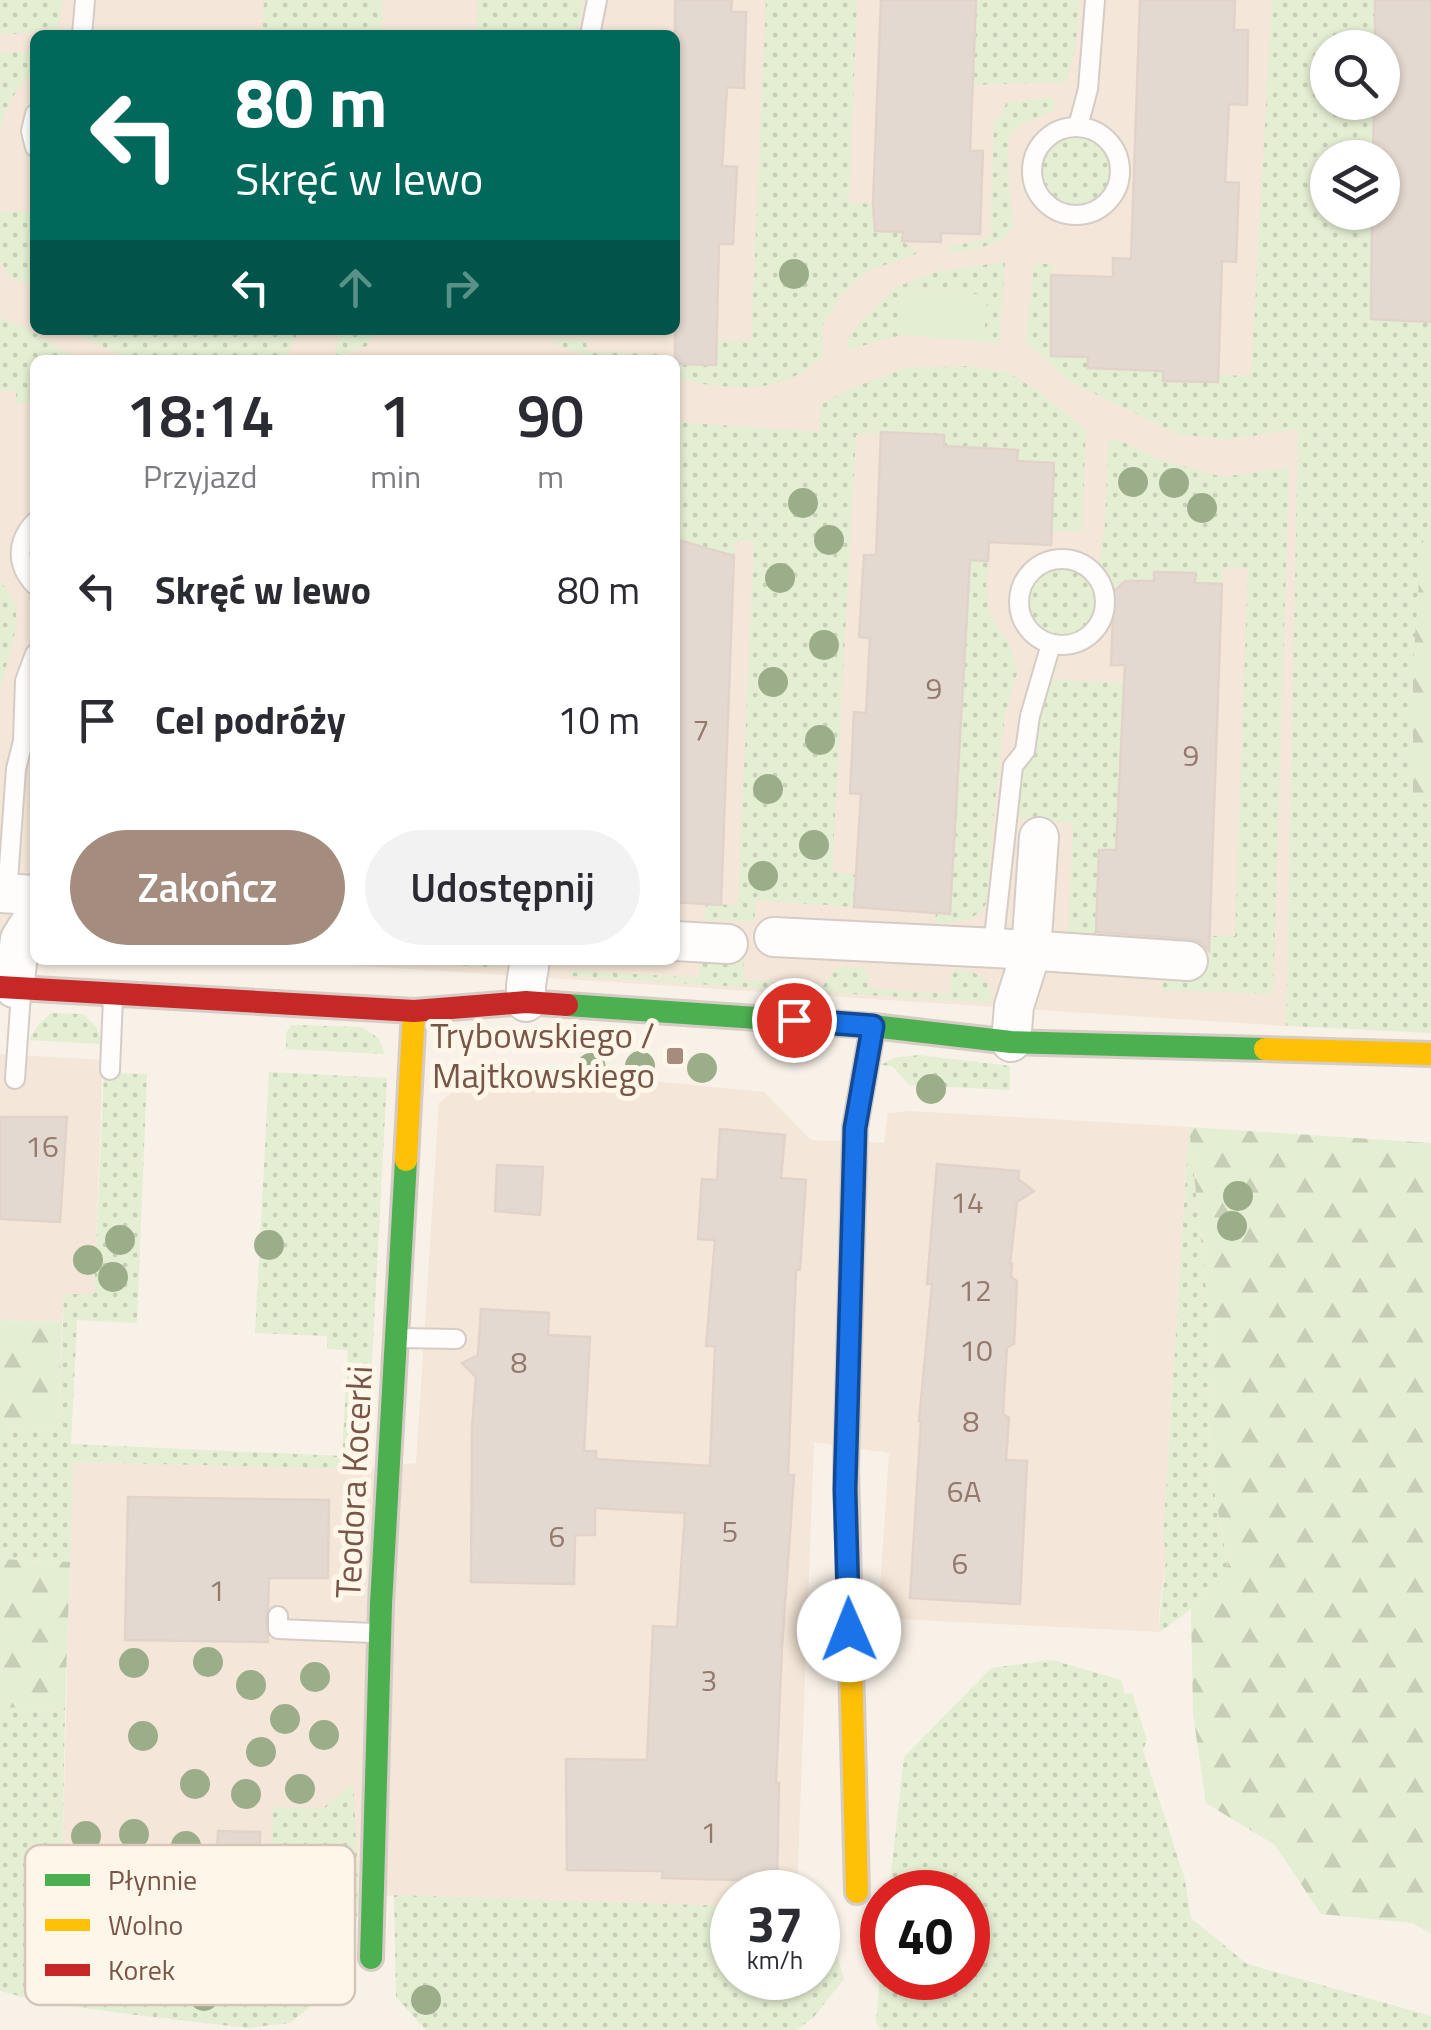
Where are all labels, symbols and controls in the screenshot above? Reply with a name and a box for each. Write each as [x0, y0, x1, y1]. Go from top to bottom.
map controls [1310, 30, 1400, 230]
button: search [1310, 30, 1400, 120]
text: 80 m [235, 48, 388, 154]
icon: left [70, 70, 200, 200]
button: layers [1310, 140, 1400, 230]
text: Skręć w lewo [235, 144, 483, 212]
icon: left [223, 260, 278, 315]
icon: ahead [328, 260, 383, 315]
icon: right [433, 260, 488, 315]
text: 18:14 [126, 369, 275, 460]
text: 1 [379, 369, 413, 460]
text: 90 [517, 369, 584, 460]
text: Przyjazd [143, 452, 257, 500]
text: min [370, 452, 421, 500]
text: m [537, 452, 564, 500]
text: Skręć w lewo [155, 561, 371, 619]
text: 80 m [557, 561, 640, 619]
icon: left [70, 563, 125, 618]
house number: 9 [926, 665, 942, 711]
text: Cel podróży [155, 691, 346, 749]
text: 10 m [557, 691, 640, 749]
icon: arrive [70, 693, 125, 748]
house number: 7 [693, 706, 709, 752]
house number: 9 [1183, 732, 1199, 778]
button: Zakończ [70, 830, 345, 945]
button: Udostępnij [365, 830, 640, 945]
pin [752, 978, 837, 1063]
icon: arrive [767, 993, 822, 1048]
place label: Trybowskiego / Majtkowskiego [430, 1008, 655, 1102]
marker: Trybowskiego / Majtkowskiego [664, 1045, 686, 1067]
house number: 16 [25, 1123, 59, 1169]
house number: 14 [950, 1179, 984, 1225]
house number: 12 [958, 1267, 992, 1313]
house number: 10 [959, 1327, 993, 1373]
house number: 8 [511, 1339, 527, 1385]
street label: Teodora Kocerki [320, 1364, 386, 1600]
house number: 8 [963, 1398, 979, 1444]
house number: 6A [947, 1468, 981, 1514]
house number: 5 [722, 1508, 738, 1554]
house number: 6 [549, 1513, 565, 1559]
house number: 6 [952, 1540, 968, 1586]
house number: 1 [209, 1567, 225, 1613]
position arrow [797, 1578, 901, 1682]
house number: 3 [701, 1657, 717, 1703]
house number: 1 [701, 1809, 717, 1855]
legend [25, 1845, 355, 2005]
text: Płynnie [108, 1858, 197, 1901]
speed limit sign: 40 [860, 1870, 990, 2000]
text: 37 [747, 1885, 803, 1961]
text: Wolno [108, 1903, 183, 1946]
text: km/h [747, 1941, 803, 1979]
text: Korek [108, 1948, 175, 1991]

